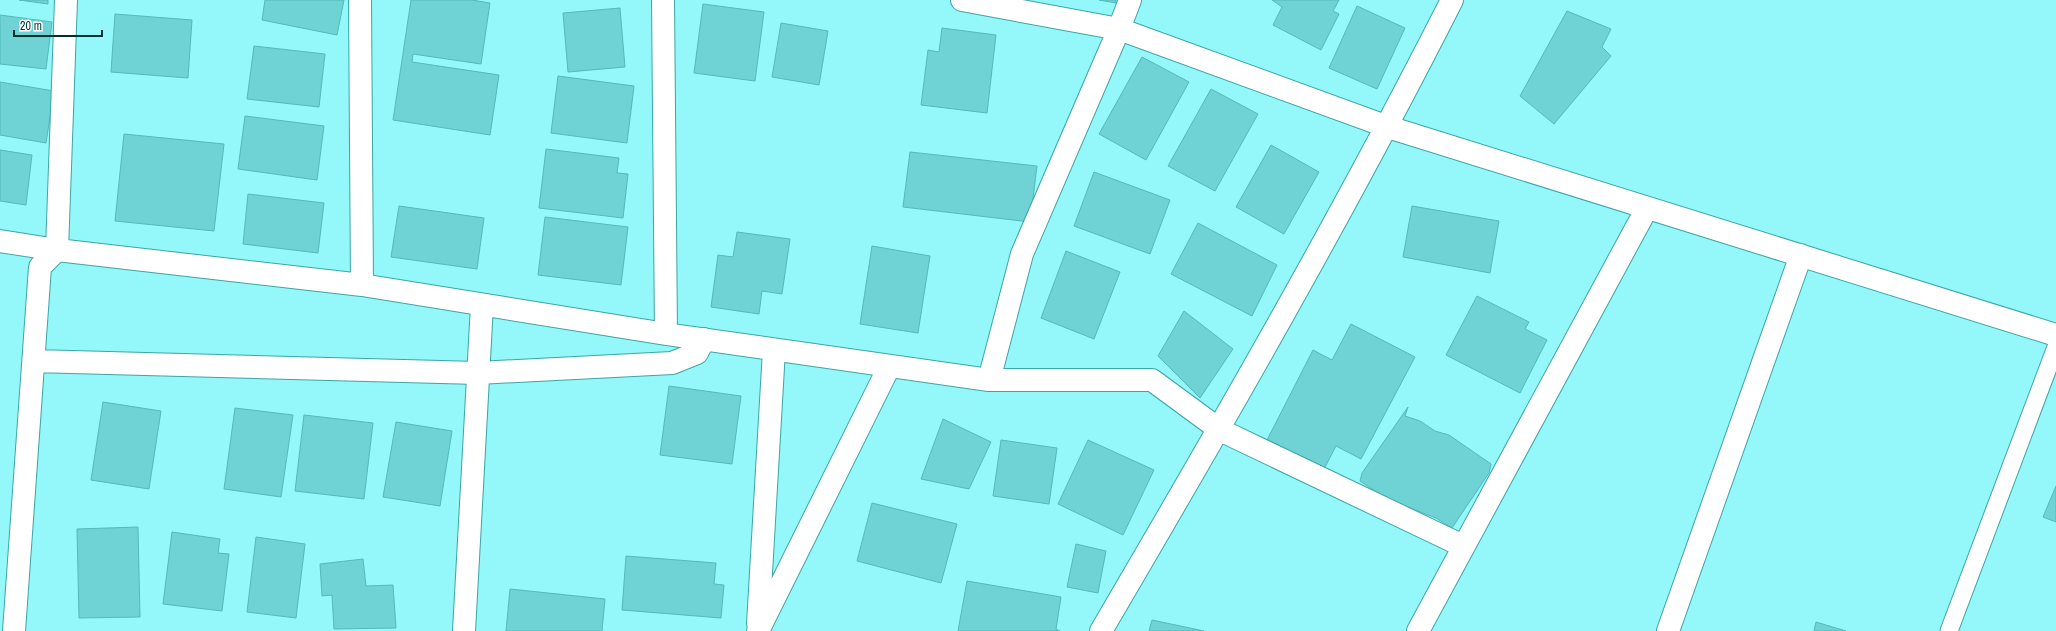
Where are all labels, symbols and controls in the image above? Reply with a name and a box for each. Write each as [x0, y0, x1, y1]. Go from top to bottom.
scale bar [14, 12, 102, 38]
text: 20 m [20, 18, 42, 34]

